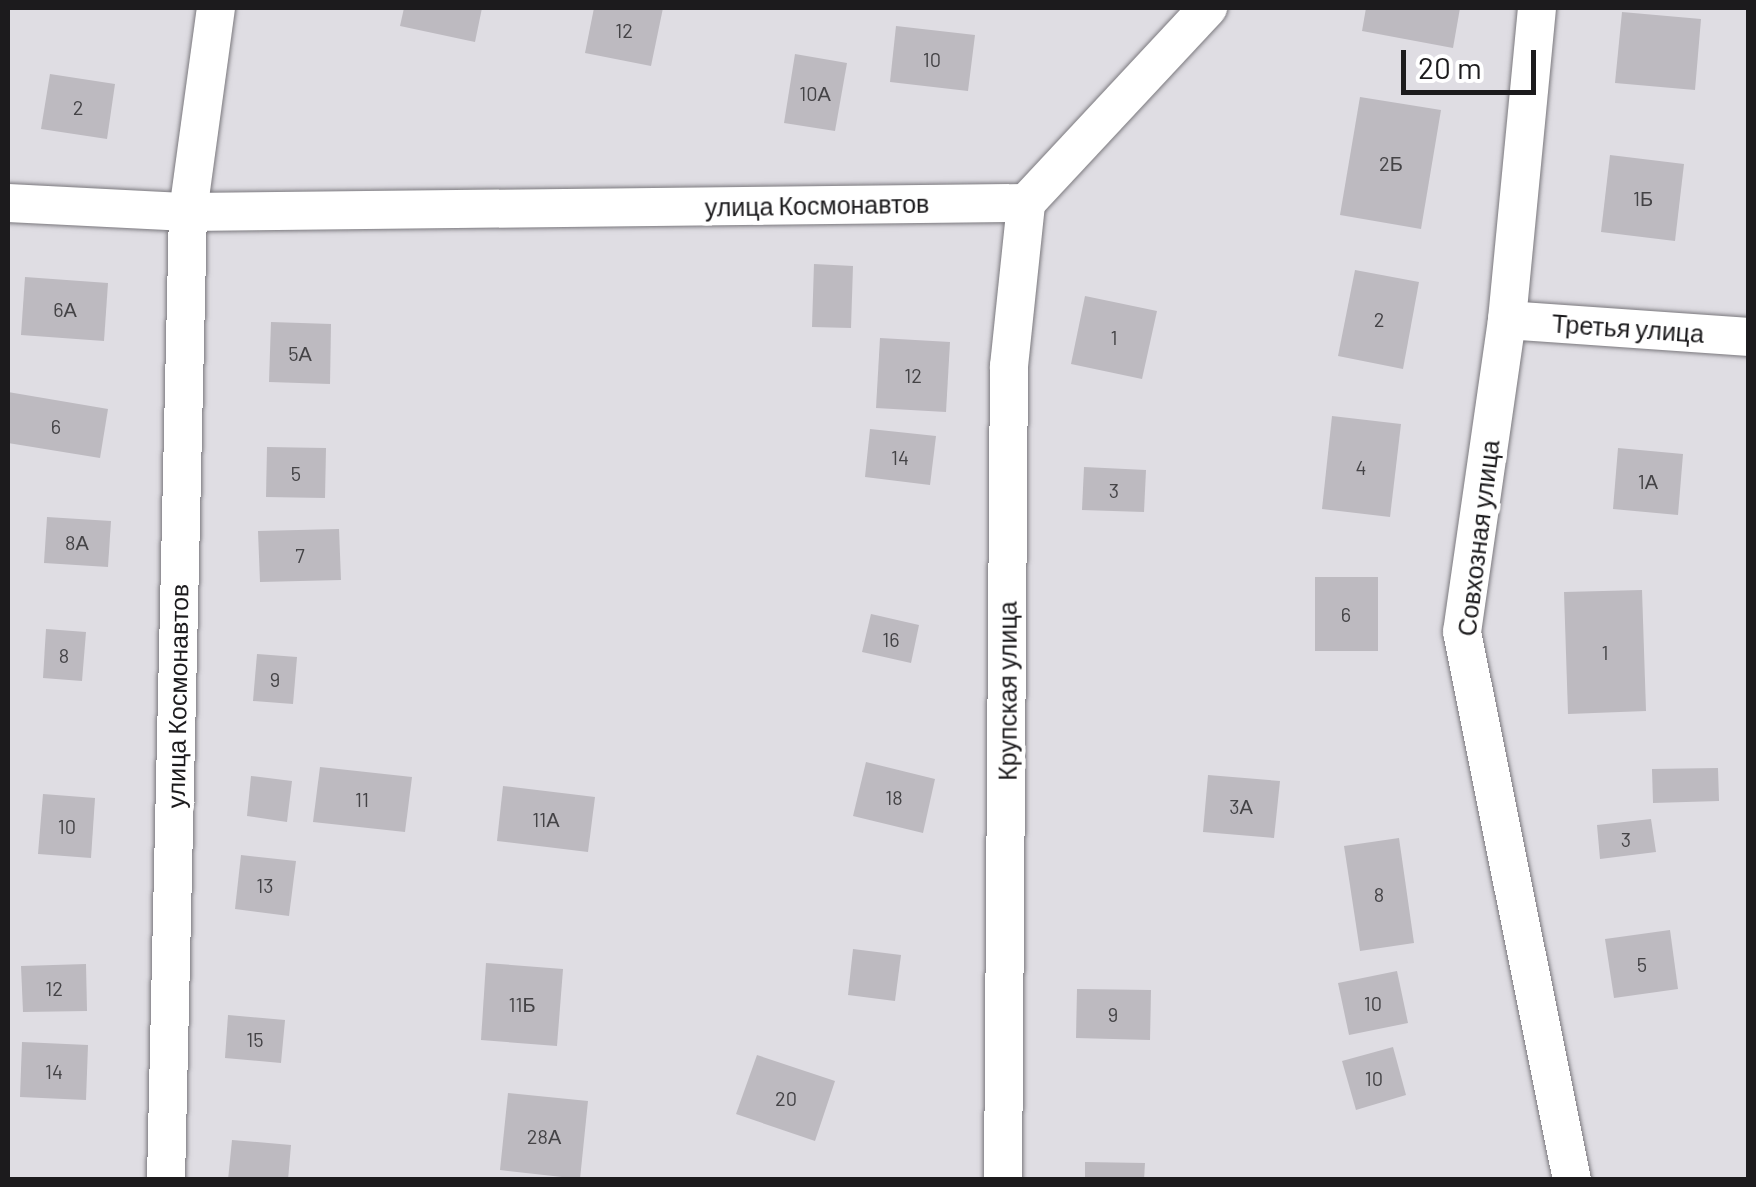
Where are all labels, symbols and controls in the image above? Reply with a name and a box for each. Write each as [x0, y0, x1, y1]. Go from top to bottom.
house number: 12 [615, 18, 633, 42]
scale bar [1406, 30, 1541, 92]
house number: 10 [923, 47, 941, 71]
text: 20 m [1418, 49, 1482, 85]
house number: 10А [799, 81, 831, 105]
house number: 2 [73, 95, 83, 119]
house number: 2Б [1379, 151, 1403, 175]
house number: 1Б [1633, 186, 1653, 210]
street label: улица Космонавтов [704, 188, 930, 222]
house number: 6А [53, 297, 77, 321]
house number: 2 [1374, 307, 1384, 331]
street label: Третья улица [1551, 308, 1705, 348]
house number: 1 [1111, 325, 1117, 349]
house number: 5А [288, 341, 312, 365]
house number: 12 [904, 363, 922, 387]
house number: 6 [51, 414, 61, 438]
street label: Совхозная улица [1451, 438, 1505, 638]
house number: 14 [891, 445, 909, 469]
house number: 4 [1355, 455, 1367, 479]
house number: 5 [291, 461, 301, 485]
house number: 1А [1638, 469, 1658, 493]
house number: 3 [1109, 478, 1119, 502]
house number: 8А [65, 530, 89, 554]
house number: 7 [295, 543, 305, 567]
street label: улица Космонавтов [160, 583, 194, 809]
street label: Крупская улица [992, 601, 1022, 781]
house number: 6 [1341, 602, 1351, 626]
house number: 16 [882, 627, 900, 651]
house number: 1 [1602, 640, 1608, 664]
house number: 8 [59, 643, 69, 667]
house number: 9 [270, 667, 280, 691]
house number: 18 [885, 785, 903, 809]
house number: 11 [355, 787, 369, 811]
house number: 3А [1229, 794, 1253, 818]
house number: 11А [532, 807, 560, 831]
house number: 10 [58, 814, 76, 838]
house number: 3 [1621, 827, 1631, 851]
house number: 13 [256, 873, 274, 897]
house number: 8 [1374, 882, 1384, 906]
house number: 5 [1637, 952, 1647, 976]
house number: 12 [45, 976, 63, 1000]
house number: 10 [1364, 991, 1382, 1015]
house number: 11Б [508, 992, 536, 1016]
house number: 9 [1108, 1002, 1118, 1026]
house number: 15 [246, 1027, 264, 1051]
house number: 14 [45, 1059, 63, 1083]
house number: 10 [1365, 1066, 1383, 1090]
house number: 20 [775, 1086, 797, 1110]
house number: 28А [527, 1124, 561, 1148]

